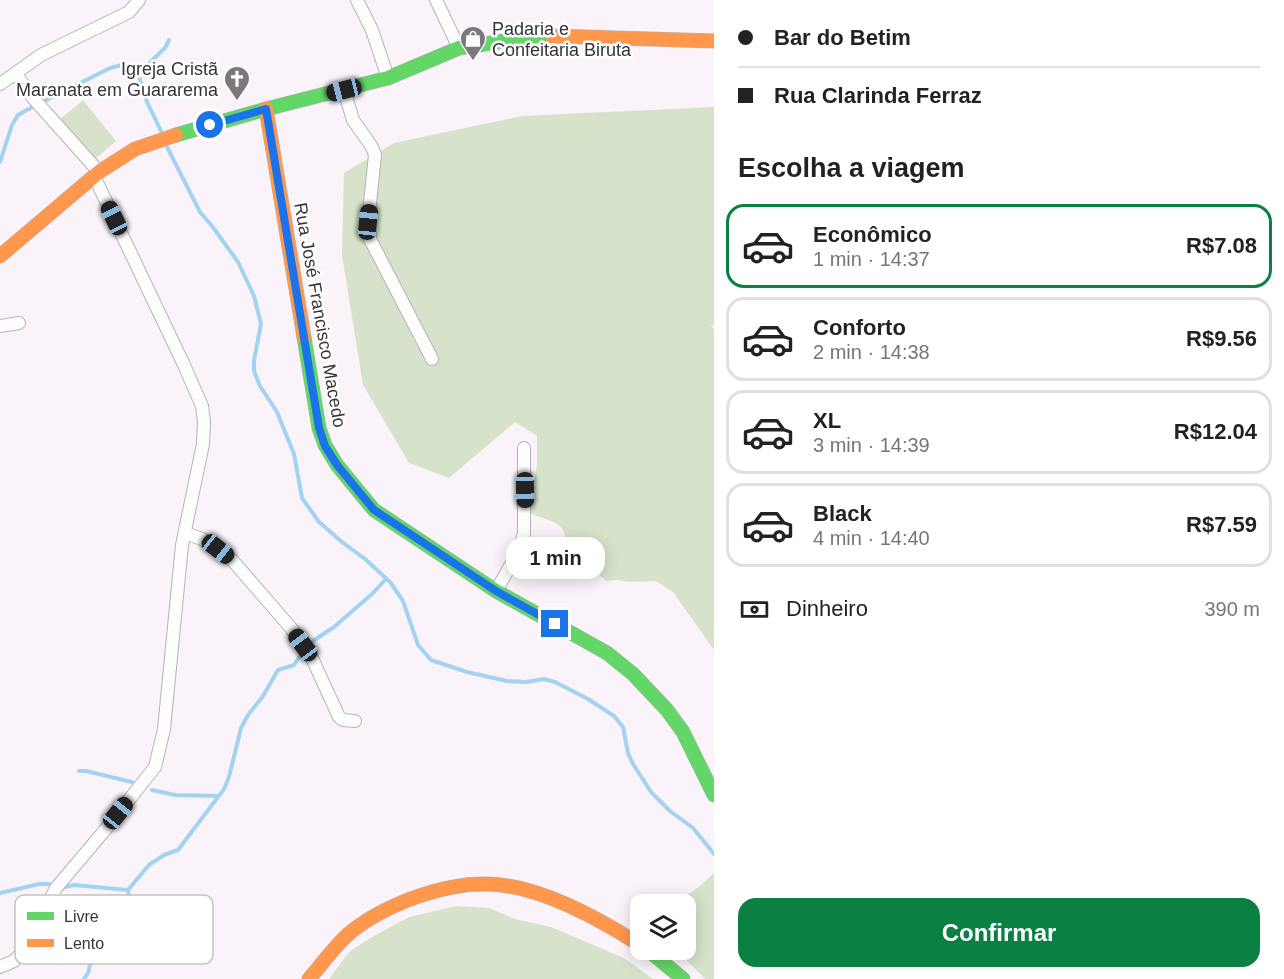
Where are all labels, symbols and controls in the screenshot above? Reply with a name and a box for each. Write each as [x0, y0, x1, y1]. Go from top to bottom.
place label: Padaria e Confeitaria Biruta [492, 19, 632, 60]
shop icon: Padaria e Confeitaria Biruta [458, 24, 488, 62]
text: Bar do Betim [774, 25, 911, 50]
place label: Igreja Cristã Maranata em Guararema [16, 59, 219, 100]
church icon: Igreja Cristã Maranata em Guararema [222, 64, 252, 102]
car [324, 77, 364, 103]
text: Rua Clarinda Ferraz [774, 83, 982, 108]
route start [196, 111, 223, 138]
text: Escolha a viagem [738, 153, 965, 183]
car [98, 198, 130, 238]
street label: Rua José Francisco Macedo [290, 201, 350, 429]
car [357, 203, 379, 241]
icon: car [741, 219, 795, 273]
text: Econômico [813, 222, 932, 247]
text: R$7.08 [1186, 233, 1257, 258]
text: 1 min · 14:37 [813, 248, 930, 270]
icon: car [741, 312, 795, 366]
text: Conforto [813, 315, 906, 340]
text: R$9.56 [1186, 326, 1257, 351]
text: 2 min · 14:38 [813, 341, 930, 363]
icon: car [741, 405, 795, 459]
text: XL [813, 408, 841, 433]
text: R$12.04 [1174, 419, 1257, 444]
text: 3 min · 14:39 [813, 434, 930, 456]
car [516, 472, 534, 508]
icon: car [741, 498, 795, 552]
text: Black [813, 501, 872, 526]
text: R$7.59 [1186, 512, 1257, 537]
text: 4 min · 14:40 [813, 527, 930, 549]
car [198, 531, 238, 567]
callout: 1 min [506, 537, 604, 579]
text: 1 min [529, 547, 582, 569]
icon: cash [738, 593, 771, 626]
text: Dinheiro [786, 596, 868, 621]
text: 390 m [1204, 598, 1260, 620]
route end [541, 610, 568, 637]
car [285, 625, 321, 665]
car [100, 793, 136, 833]
map controls [630, 894, 696, 960]
button: layers [630, 894, 696, 960]
legend [15, 895, 213, 964]
button: Confirmar [738, 898, 1260, 967]
text: Livre [64, 908, 99, 925]
text: Lento [64, 935, 104, 952]

